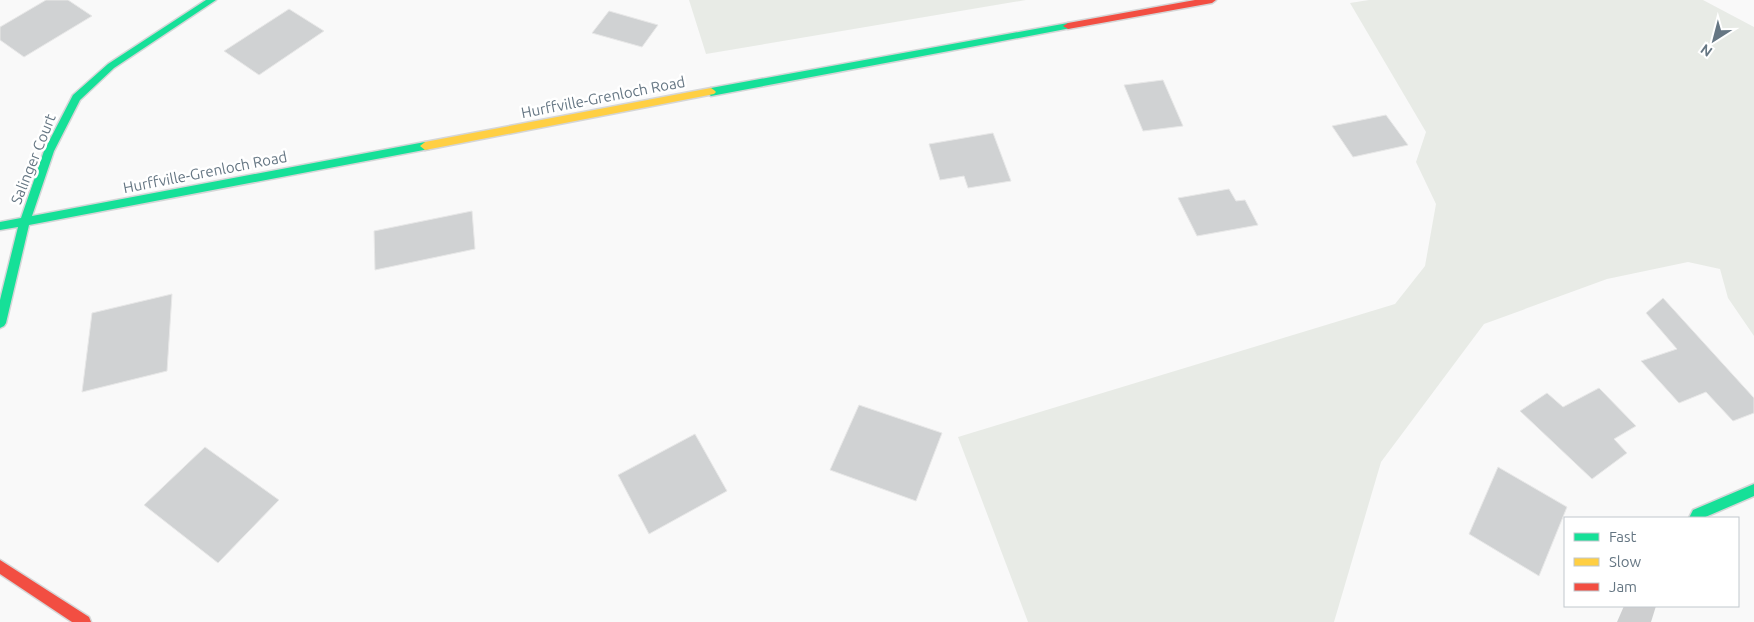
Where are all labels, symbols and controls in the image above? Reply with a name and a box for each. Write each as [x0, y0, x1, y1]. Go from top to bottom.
north arrow [1689, 15, 1739, 65]
text: N [1697, 41, 1715, 60]
street label: Hurffville-Grenloch Road [520, 73, 686, 121]
street label: Salinger Court [7, 111, 59, 207]
street label: Hurffville-Grenloch Road [122, 148, 288, 196]
legend [1564, 517, 1739, 607]
text: Fast [1609, 528, 1637, 545]
text: Slow [1609, 553, 1642, 570]
text: Jam [1609, 578, 1637, 595]

